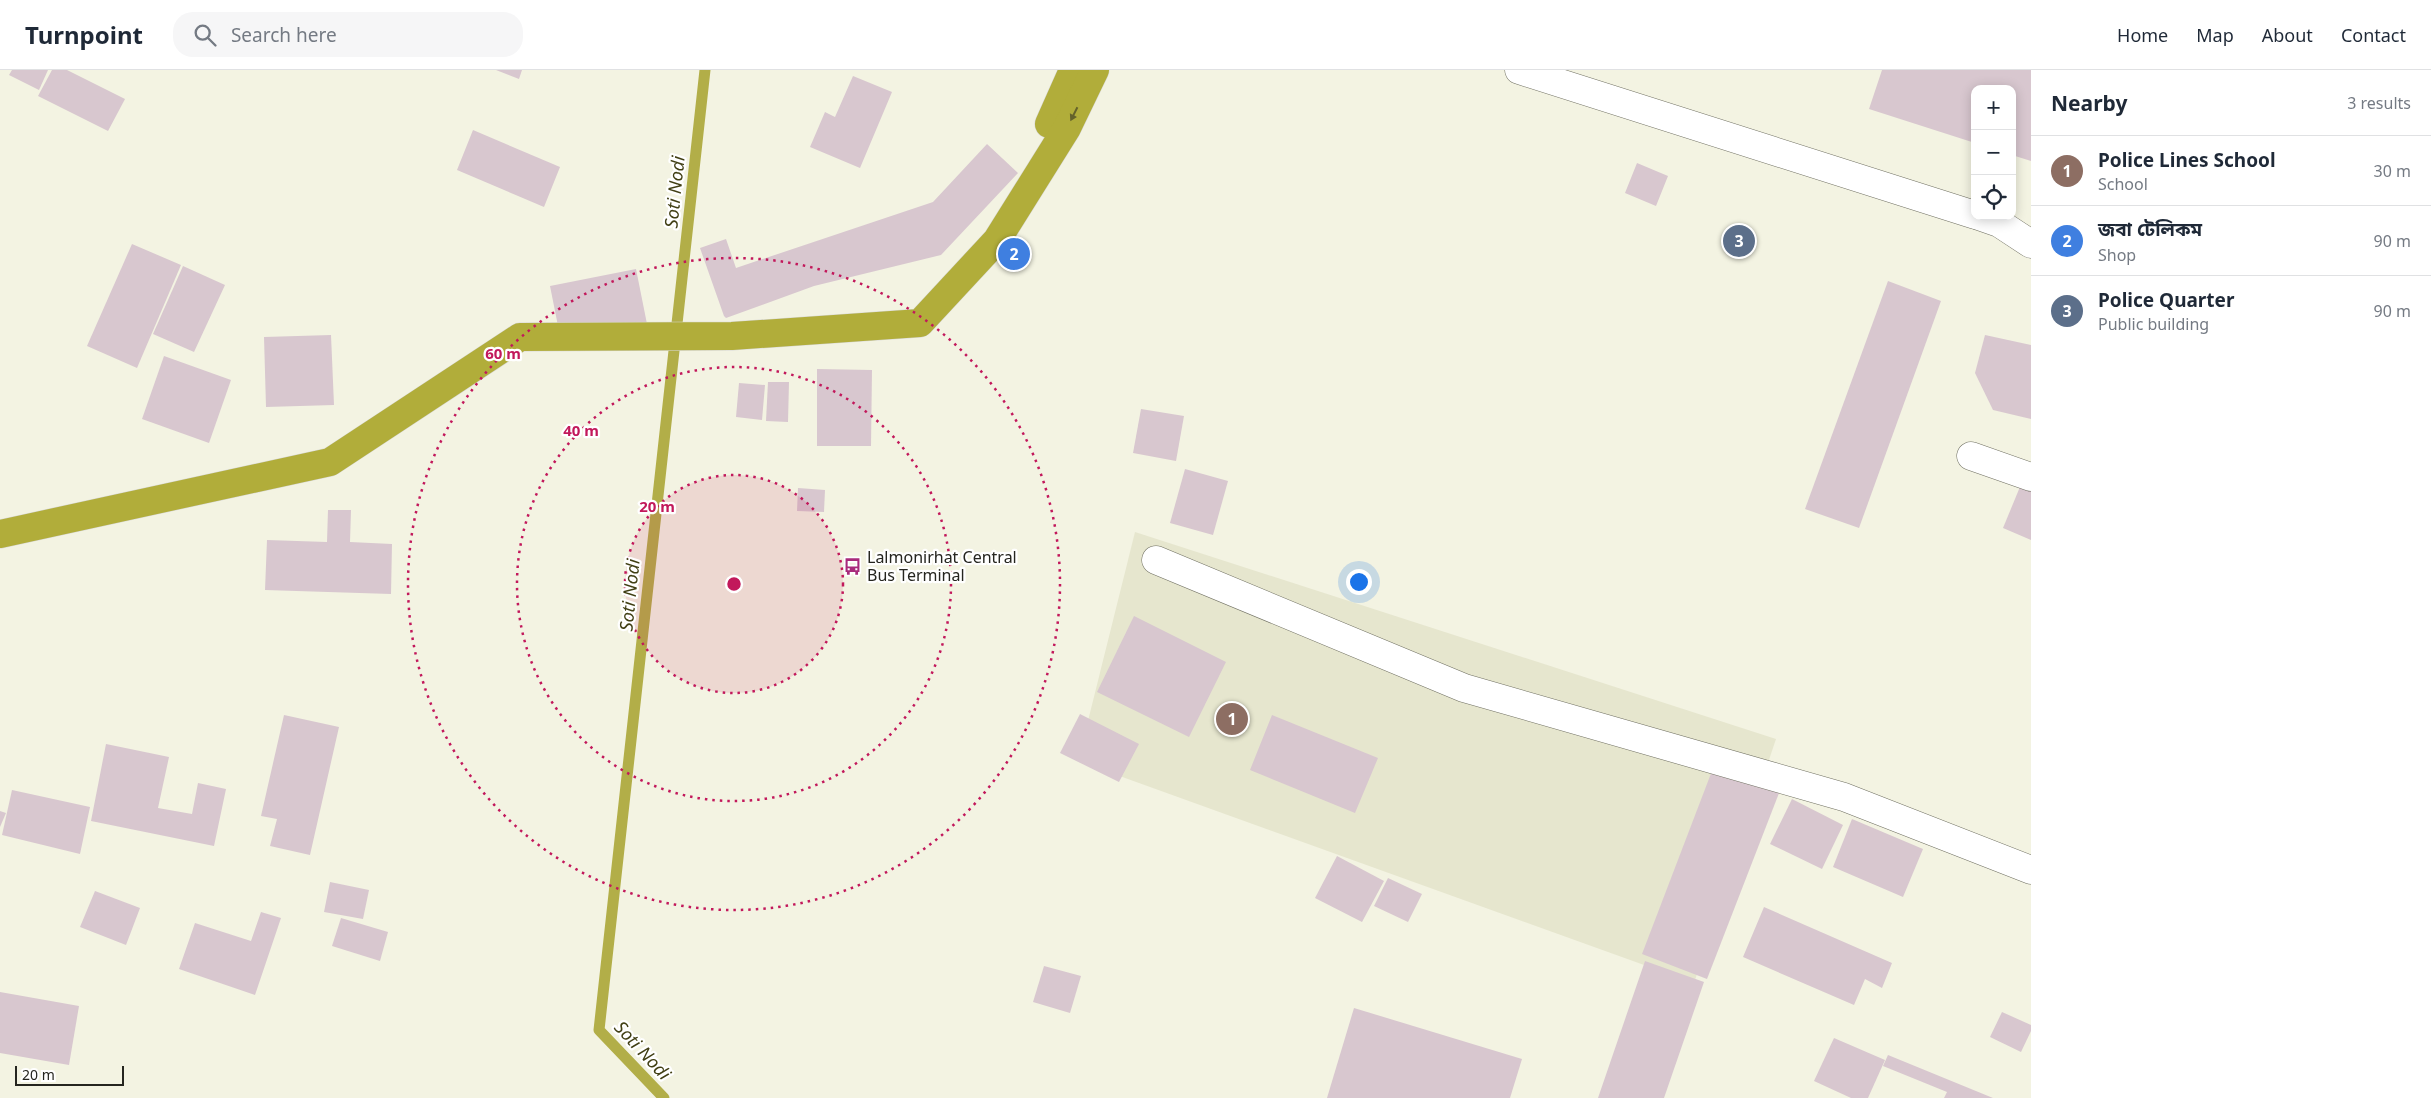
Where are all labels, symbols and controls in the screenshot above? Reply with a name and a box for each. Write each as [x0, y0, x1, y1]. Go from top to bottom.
search box [173, 12, 523, 57]
text: Turnpoint [25, 18, 143, 51]
icon: search [191, 21, 219, 49]
text: Search here [231, 22, 337, 48]
text: Home [2117, 23, 2168, 47]
text: Map [2196, 23, 2234, 47]
text: About [2262, 23, 2313, 47]
text: Contact [2341, 23, 2406, 47]
map controls [1971, 85, 2016, 220]
button: + [1971, 85, 2016, 130]
text: Nearby [2051, 89, 2127, 117]
text: 3 results [2347, 92, 2411, 114]
one-way arrow [1070, 106, 1078, 121]
button: − [1971, 130, 2016, 175]
text: Police Lines School [2098, 147, 2276, 173]
water label: Soti Nodi [658, 154, 690, 229]
text: 1 [2062, 160, 2072, 182]
text: 30 m [2374, 160, 2411, 182]
text: School [2098, 173, 2148, 195]
button: locate [1971, 175, 2016, 220]
text: জবা টেলিকম [2098, 216, 2202, 242]
pin: 3 [1723, 222, 1755, 260]
text: 2 [2062, 230, 2072, 252]
text: 90 m [2374, 230, 2411, 252]
pin: 2 [998, 235, 1030, 273]
text: Shop [2098, 244, 2136, 266]
text: Police Quarter [2098, 287, 2234, 313]
text: 3 [2062, 300, 2072, 322]
text: 90 m [2374, 300, 2411, 322]
text: Public building [2098, 313, 2209, 335]
text: 60 m [485, 343, 521, 363]
text: 40 m [563, 420, 599, 440]
text: 20 m [639, 496, 675, 516]
place label: Lalmonirhat Central Bus Terminal [867, 546, 1017, 586]
bus stop icon: Lalmonirhat Central Bus Terminal [843, 556, 863, 576]
water label: Soti Nodi [613, 557, 645, 632]
your location [1346, 569, 1372, 595]
centre of rings [725, 575, 743, 593]
pin: 1 [1216, 700, 1248, 738]
water label: Soti Nodi [610, 1015, 677, 1085]
scale bar [15, 1063, 124, 1086]
text: 20 m [22, 1065, 55, 1084]

